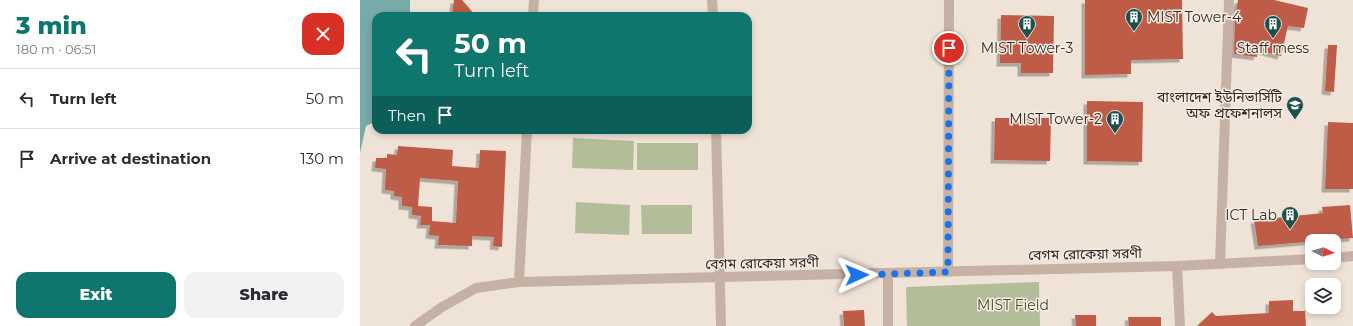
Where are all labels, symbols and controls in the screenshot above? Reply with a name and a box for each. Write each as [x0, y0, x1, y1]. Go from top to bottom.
building icon: MIST Tower-4 [1124, 7, 1144, 32]
place label: MIST Tower-4 [1147, 8, 1242, 26]
text: 3 min [16, 11, 87, 40]
button: close [302, 13, 344, 55]
building icon: MIST Tower-3 [1017, 14, 1037, 39]
building icon: Staff mess [1263, 14, 1283, 39]
text: 50 m [454, 26, 527, 60]
icon: left [388, 28, 440, 80]
pin [932, 31, 966, 65]
icon: arrive [938, 37, 960, 59]
place label: MIST Tower-3 [981, 39, 1073, 57]
place label: Staff mess [1237, 39, 1309, 57]
text: 180 m · 06:51 [16, 41, 96, 57]
text: Turn left [454, 60, 529, 82]
icon: left [16, 88, 38, 110]
place label: বাংলাদেশ ইউনিভার্সিটি অফ প্রফেশনালস [1156, 88, 1282, 122]
text: Turn left [50, 89, 117, 108]
text: 50 m [306, 89, 344, 108]
school or university icon: বাংলাদেশ ইউনিভার্সিটি অফ প্রফেশনালস [1285, 95, 1305, 120]
icon: arrive [434, 104, 456, 126]
text: Then [388, 106, 426, 125]
building icon: MIST Tower-2 [1105, 109, 1125, 134]
place label: MIST Tower-2 [1009, 110, 1102, 128]
icon: arrive [16, 148, 38, 170]
text: Arrive at destination [50, 149, 211, 168]
text: 130 m [300, 149, 344, 168]
building icon: ICT Lab [1280, 205, 1300, 230]
place label: ICT Lab [1225, 206, 1277, 224]
north arrow [1305, 234, 1341, 270]
map controls [1305, 234, 1341, 314]
street label: বেগম রোকেয়া সরণী [1028, 244, 1142, 264]
street label: বেগম রোকেয়া সরণী [705, 253, 819, 273]
position arrow [836, 254, 878, 296]
button: Exit [16, 272, 176, 318]
button: Share [184, 272, 344, 318]
button: layers [1305, 278, 1341, 314]
park label: MIST Field [977, 296, 1049, 314]

